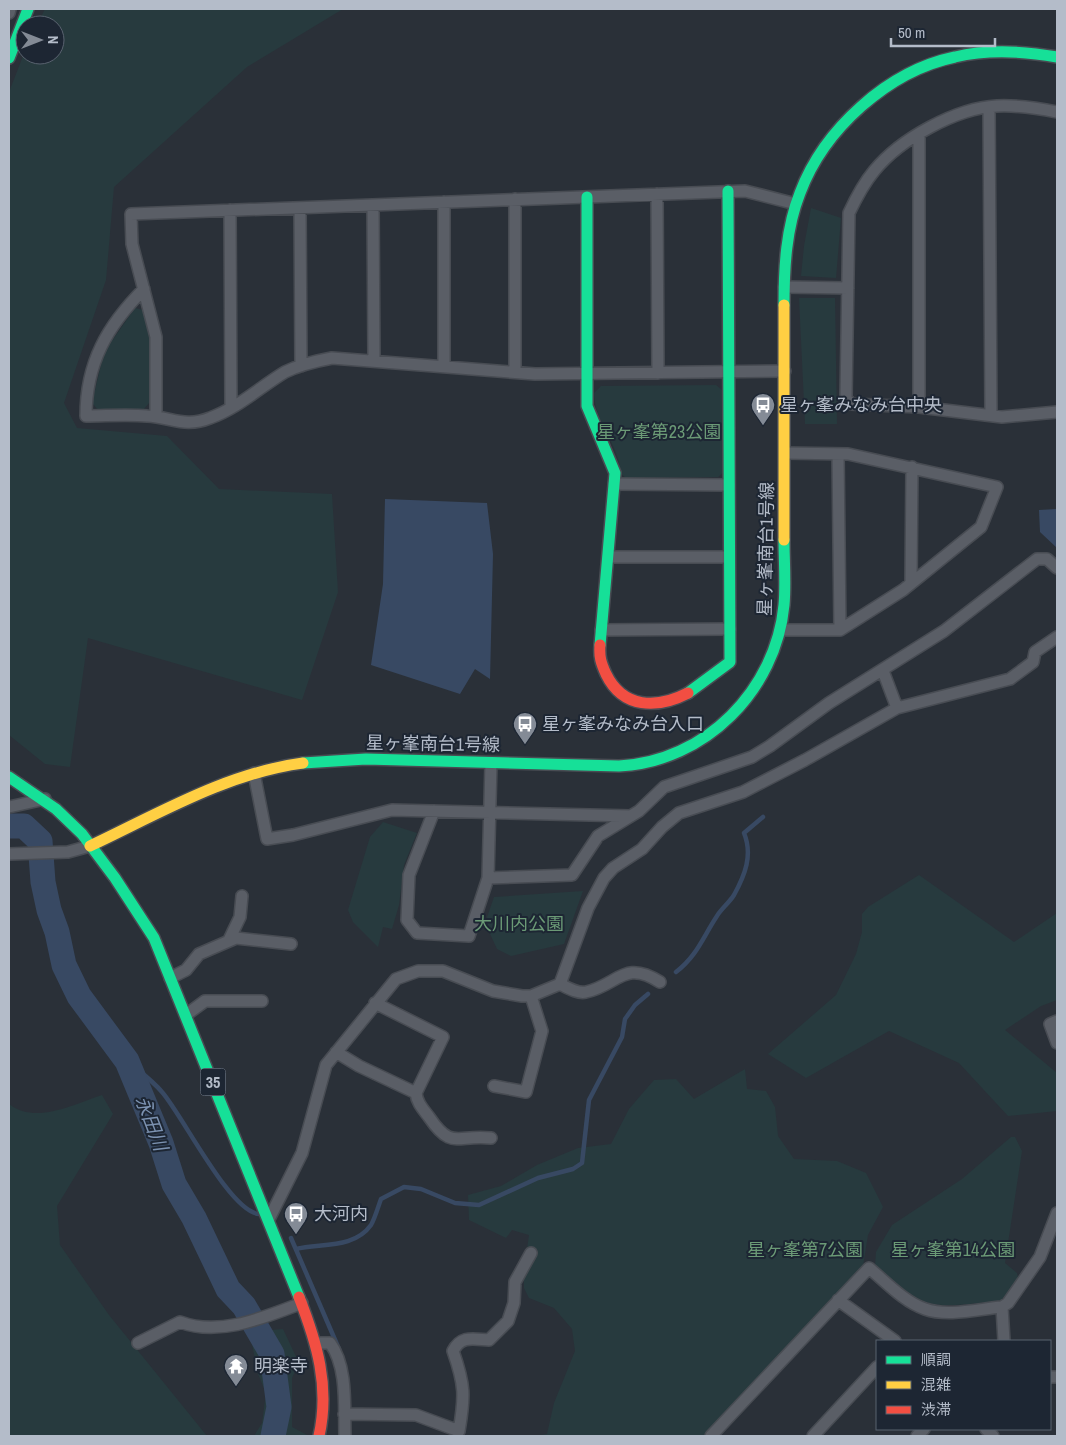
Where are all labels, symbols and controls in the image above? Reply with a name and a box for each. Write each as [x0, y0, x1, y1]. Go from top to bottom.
north arrow [15, 15, 65, 65]
scale bar [891, 15, 995, 47]
text: 50 m [898, 22, 925, 43]
text: N [44, 36, 62, 44]
bus stop icon: 星ヶ峯みなみ台中央 [750, 392, 776, 426]
place label: 星ヶ峯みなみ台中央 [780, 392, 942, 417]
park label: 星ヶ峯第23公園 [597, 419, 721, 444]
street label: 星ヶ峯南台1号線 [752, 482, 779, 616]
bus stop icon: 星ヶ峯みなみ台入口 [512, 711, 538, 745]
place label: 星ヶ峯みなみ台入口 [542, 711, 704, 736]
street label: 星ヶ峯南台1号線 [366, 730, 500, 757]
park label: 大川内公園 [474, 911, 564, 936]
road number: 35 [200, 1068, 226, 1096]
water label: 永田川 [130, 1092, 175, 1156]
bus stop icon: 大河内 [283, 1201, 309, 1235]
place label: 大河内 [314, 1201, 368, 1226]
park label: 星ヶ峯第7公園 [747, 1237, 863, 1262]
park label: 星ヶ峯第14公園 [891, 1237, 1015, 1262]
legend [876, 1340, 1051, 1430]
text: 順調 [921, 1349, 951, 1370]
temple icon: 明楽寺 [223, 1353, 249, 1387]
place label: 明楽寺 [254, 1353, 308, 1378]
text: 混雑 [921, 1374, 951, 1395]
text: 渋滞 [921, 1399, 951, 1420]

